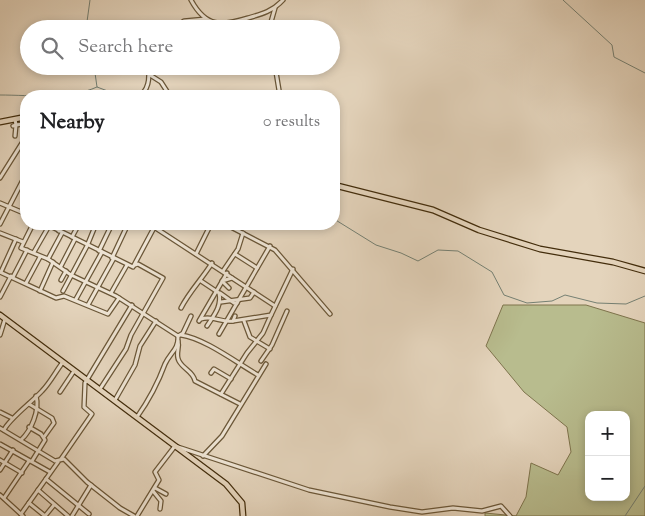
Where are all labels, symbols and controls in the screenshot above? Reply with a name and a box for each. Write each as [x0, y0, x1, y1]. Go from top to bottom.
search box [20, 20, 340, 75]
icon: search [38, 34, 66, 62]
text: Search here [78, 34, 173, 61]
text: Nearby [40, 108, 105, 138]
text: 0 results [263, 111, 320, 134]
map controls [585, 411, 630, 501]
button: + [585, 411, 630, 456]
button: − [585, 456, 630, 501]

